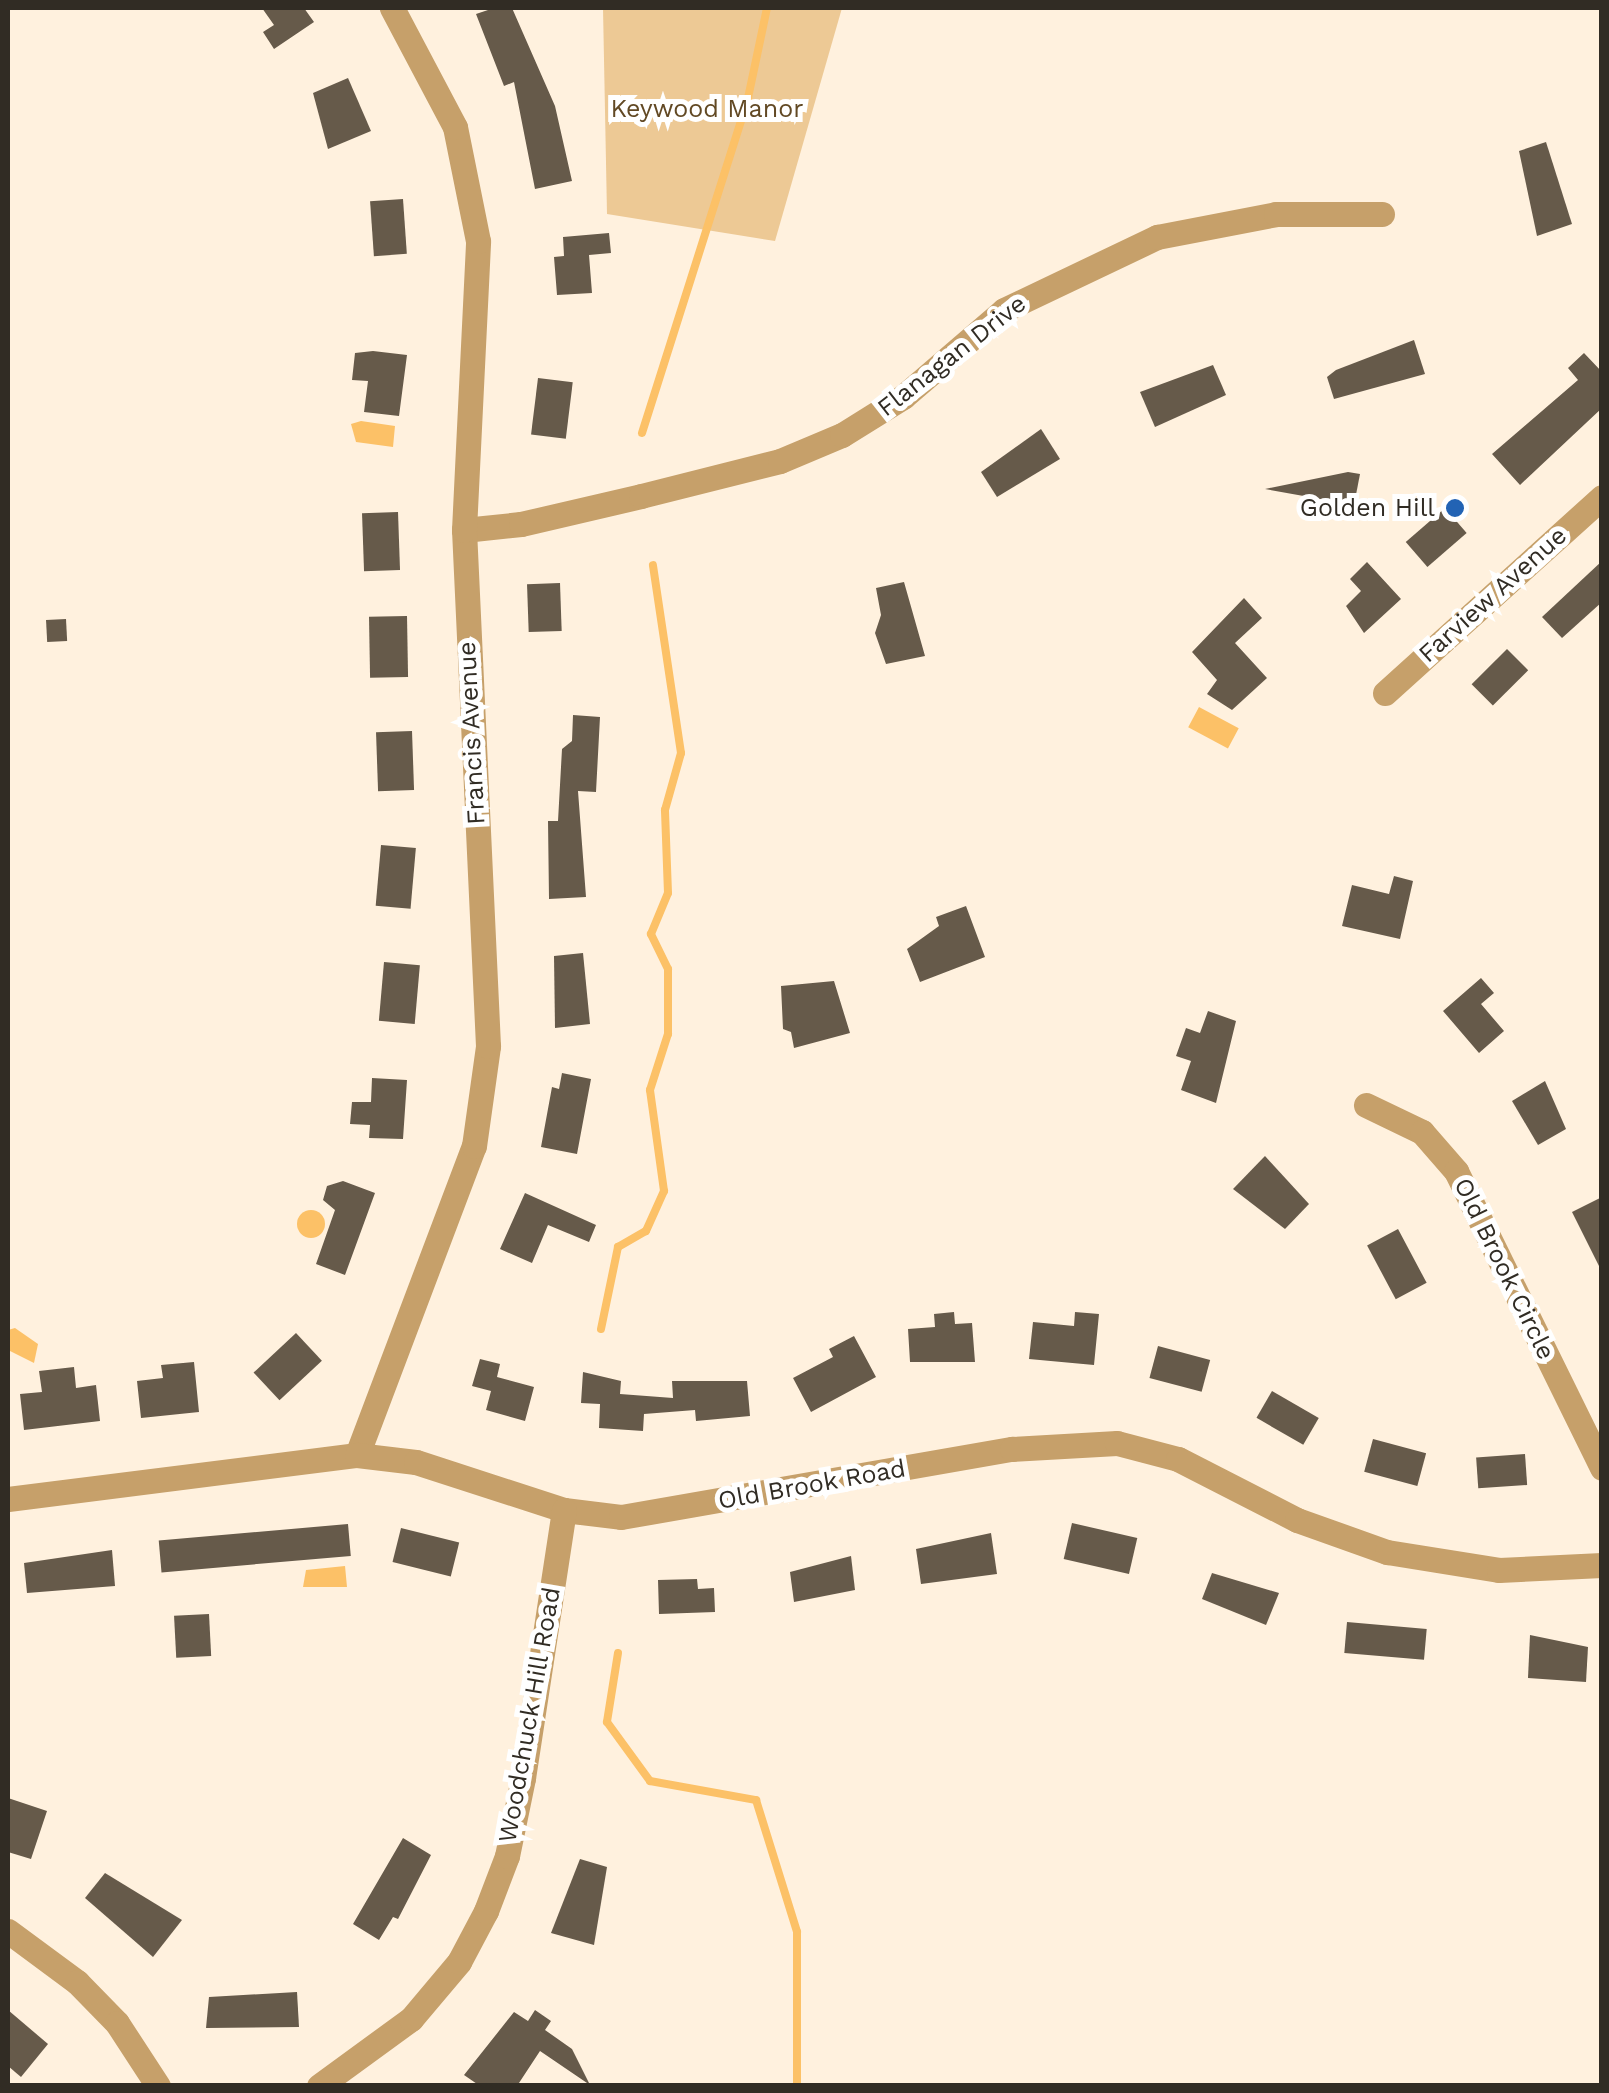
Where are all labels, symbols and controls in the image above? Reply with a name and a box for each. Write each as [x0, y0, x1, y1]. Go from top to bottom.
park label: Keywood Manor [611, 94, 803, 124]
street label: Flanagan Drive [872, 289, 1032, 423]
place label: Golden Hill [1300, 493, 1435, 523]
marker: Golden Hill [1444, 497, 1466, 519]
street label: Farview Avenue [1412, 520, 1574, 670]
street label: Francis Avenue [452, 640, 492, 826]
street label: Old Brook Circle [1447, 1173, 1561, 1365]
street label: Old Brook Road [716, 1454, 908, 1516]
street label: Woodchuck Hill Road [493, 1584, 567, 1846]

